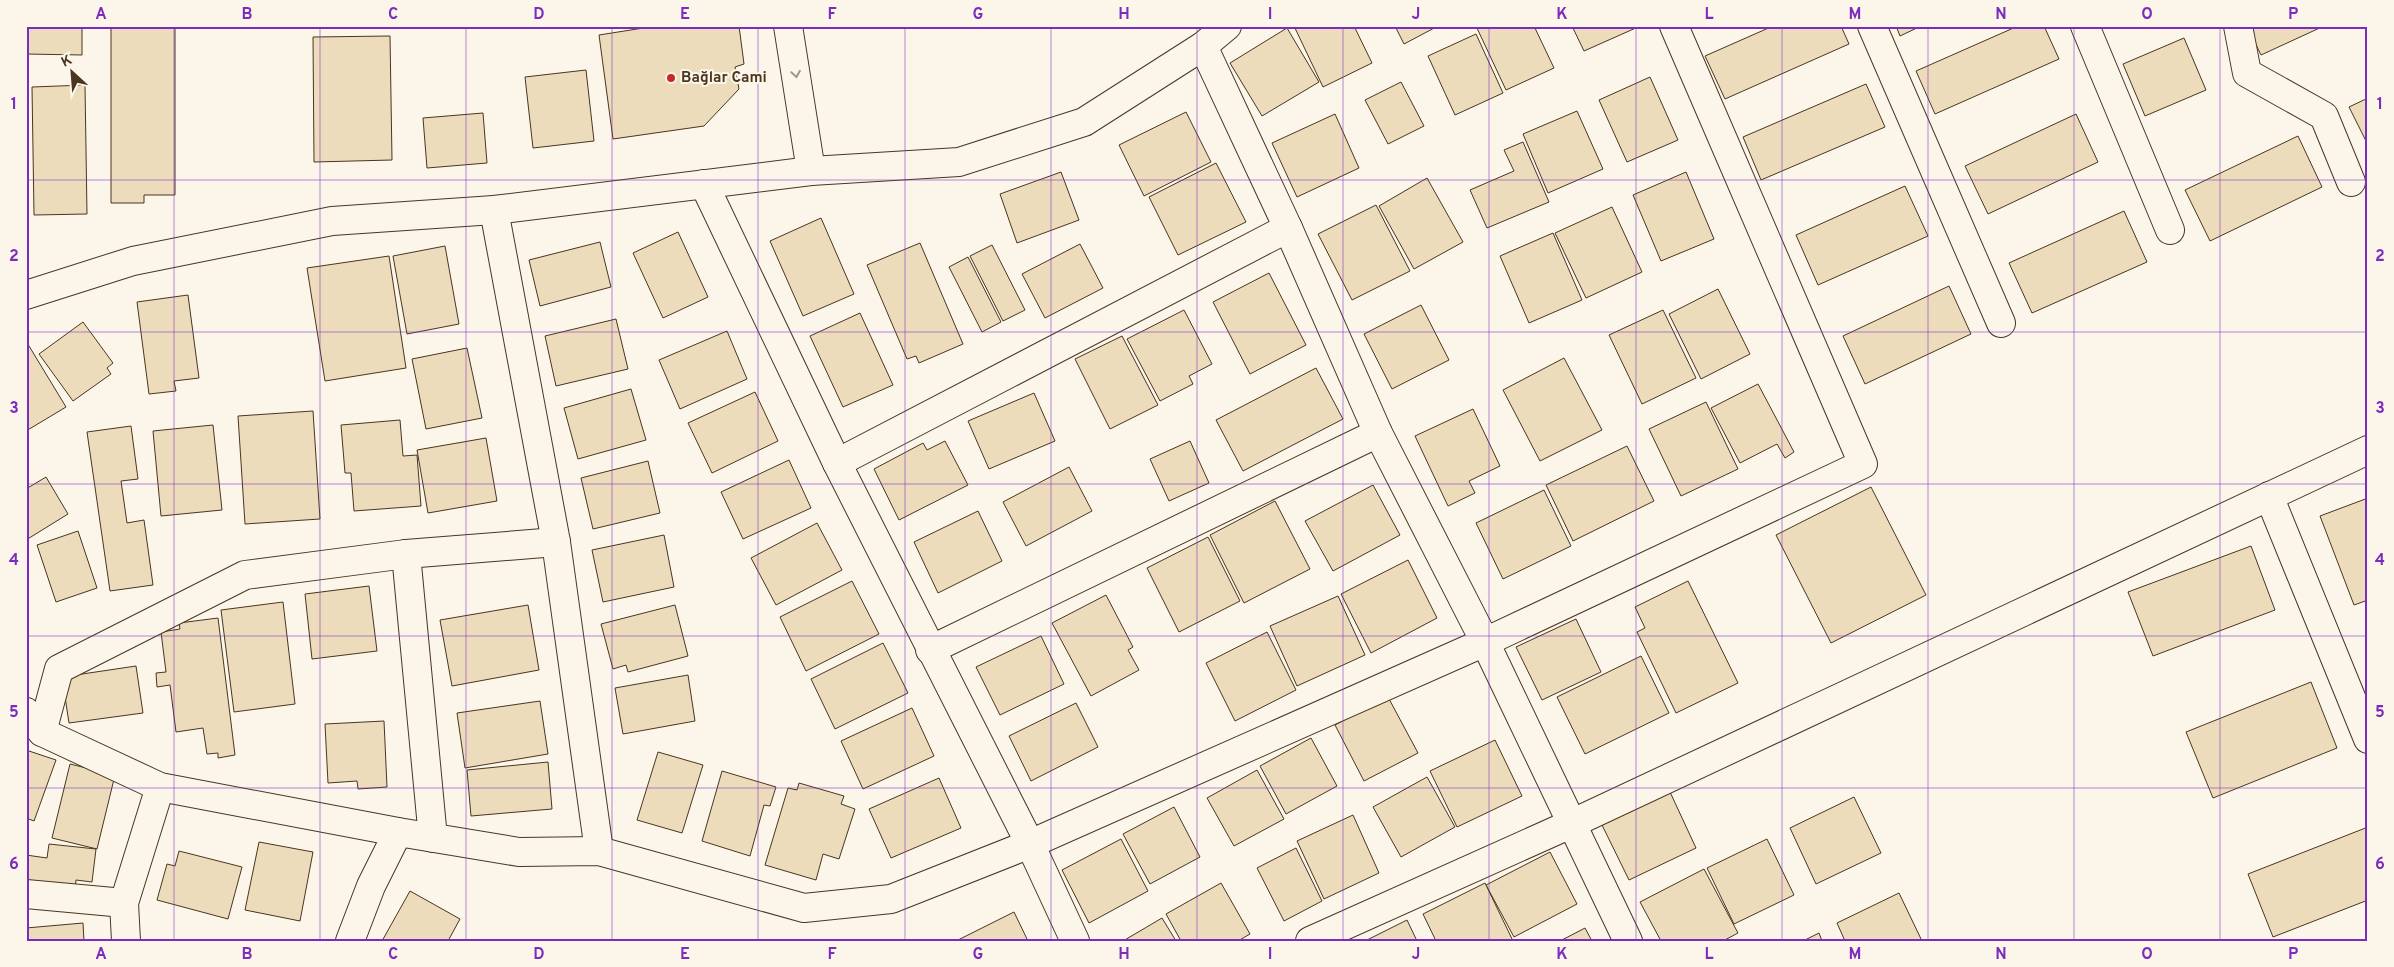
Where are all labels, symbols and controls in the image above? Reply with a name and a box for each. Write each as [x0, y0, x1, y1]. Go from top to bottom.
text: A [95, 5, 107, 25]
text: B [241, 5, 253, 25]
text: C [388, 5, 398, 25]
text: D [533, 5, 545, 25]
text: E [680, 5, 690, 25]
text: F [827, 5, 837, 25]
text: G [973, 5, 983, 25]
text: H [1118, 5, 1130, 25]
text: I [1268, 5, 1272, 25]
text: J [1412, 5, 1420, 25]
text: K [1556, 5, 1568, 25]
text: L [1704, 5, 1714, 25]
text: M [1849, 5, 1861, 25]
text: N [1995, 5, 2007, 25]
text: O [2141, 5, 2153, 25]
text: P [2288, 5, 2298, 25]
north arrow [48, 48, 98, 98]
text: K [59, 52, 75, 71]
place label: Bağlar Cami [681, 69, 767, 88]
one-way arrow [790, 70, 800, 79]
marker: Bağlar Cami [665, 72, 677, 84]
text: 1 [11, 95, 17, 115]
text: 1 [2377, 95, 2383, 115]
text: 2 [9, 247, 19, 267]
text: 2 [2375, 247, 2385, 267]
text: 3 [9, 399, 19, 419]
text: 3 [2375, 399, 2385, 419]
text: 4 [9, 551, 19, 571]
text: 4 [2375, 551, 2385, 571]
text: 5 [9, 703, 19, 723]
text: 5 [2375, 703, 2385, 723]
text: 6 [9, 855, 19, 875]
text: 6 [2375, 855, 2385, 875]
text: A [95, 945, 107, 965]
text: B [241, 945, 253, 965]
text: C [388, 945, 398, 965]
text: D [533, 945, 545, 965]
text: E [680, 945, 690, 965]
text: F [827, 945, 837, 965]
text: G [973, 945, 983, 965]
text: H [1118, 945, 1130, 965]
text: I [1268, 945, 1272, 965]
text: J [1412, 945, 1420, 965]
text: K [1556, 945, 1568, 965]
text: L [1704, 945, 1714, 965]
text: M [1849, 945, 1861, 965]
text: N [1995, 945, 2007, 965]
text: O [2141, 945, 2153, 965]
text: P [2288, 945, 2298, 965]

